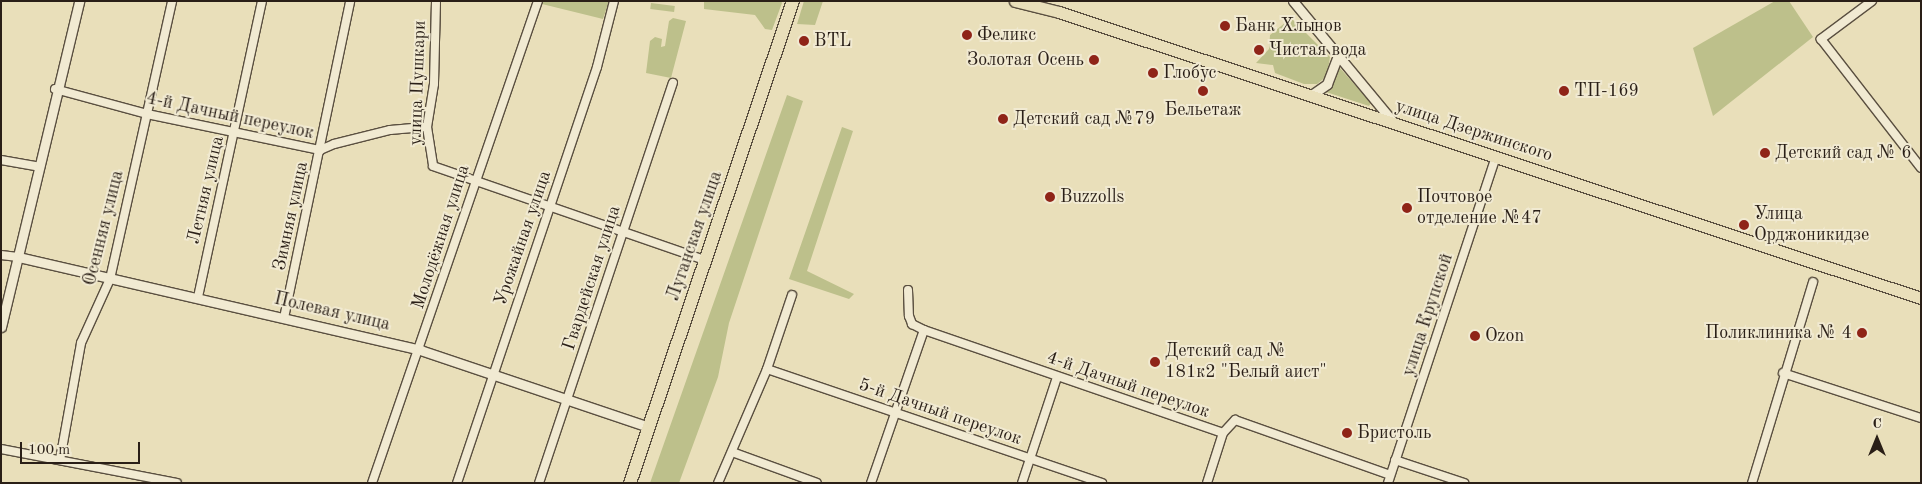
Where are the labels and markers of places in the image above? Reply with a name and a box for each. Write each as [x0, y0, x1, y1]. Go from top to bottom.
place label: Банк Хлынов [1235, 15, 1342, 37]
marker: Банк Хлынов [1219, 20, 1231, 32]
place label: Феликс [977, 24, 1036, 46]
marker: Феликс [961, 29, 973, 41]
place label: BTL [814, 30, 851, 52]
marker: BTL [798, 35, 810, 47]
place label: Чистая вода [1269, 39, 1366, 61]
marker: Чистая вода [1253, 44, 1265, 56]
place label: Золотая Осень [967, 49, 1084, 71]
marker: Золотая Осень [1088, 54, 1100, 66]
place label: Глобус [1163, 62, 1216, 84]
marker: Глобус [1147, 67, 1159, 79]
place label: ТП-169 [1574, 80, 1639, 102]
marker: Бельетаж [1197, 85, 1209, 97]
marker: ТП-169 [1558, 85, 1570, 97]
place label: Бельетаж [1164, 99, 1242, 121]
place label: Детский сад №79 [1013, 108, 1155, 130]
marker: Детский сад №79 [997, 113, 1009, 125]
place label: Детский сад № 6 [1775, 142, 1912, 164]
marker: Детский сад № 6 [1759, 147, 1771, 159]
place label: Buzzolls [1060, 186, 1124, 208]
place label: Почтовое отделение №47 [1417, 187, 1542, 230]
marker: Buzzolls [1044, 191, 1056, 203]
marker: Почтовое отделение №47 [1401, 202, 1413, 214]
place label: Улица Орджоникидзе [1754, 204, 1869, 246]
marker: Улица Орджоникидзе [1738, 219, 1750, 231]
place label: Поликлиника № 4 [1705, 322, 1852, 344]
place label: Ozon [1485, 325, 1524, 347]
marker: Поликлиника № 4 [1856, 327, 1868, 339]
marker: Ozon [1469, 330, 1481, 342]
place label: Детский сад № 181к2 "Белый аист" [1165, 341, 1327, 384]
marker: Детский сад № 181к2 "Белый аист" [1149, 356, 1161, 368]
place label: Бристоль [1357, 422, 1431, 444]
marker: Бристоль [1341, 427, 1353, 439]

